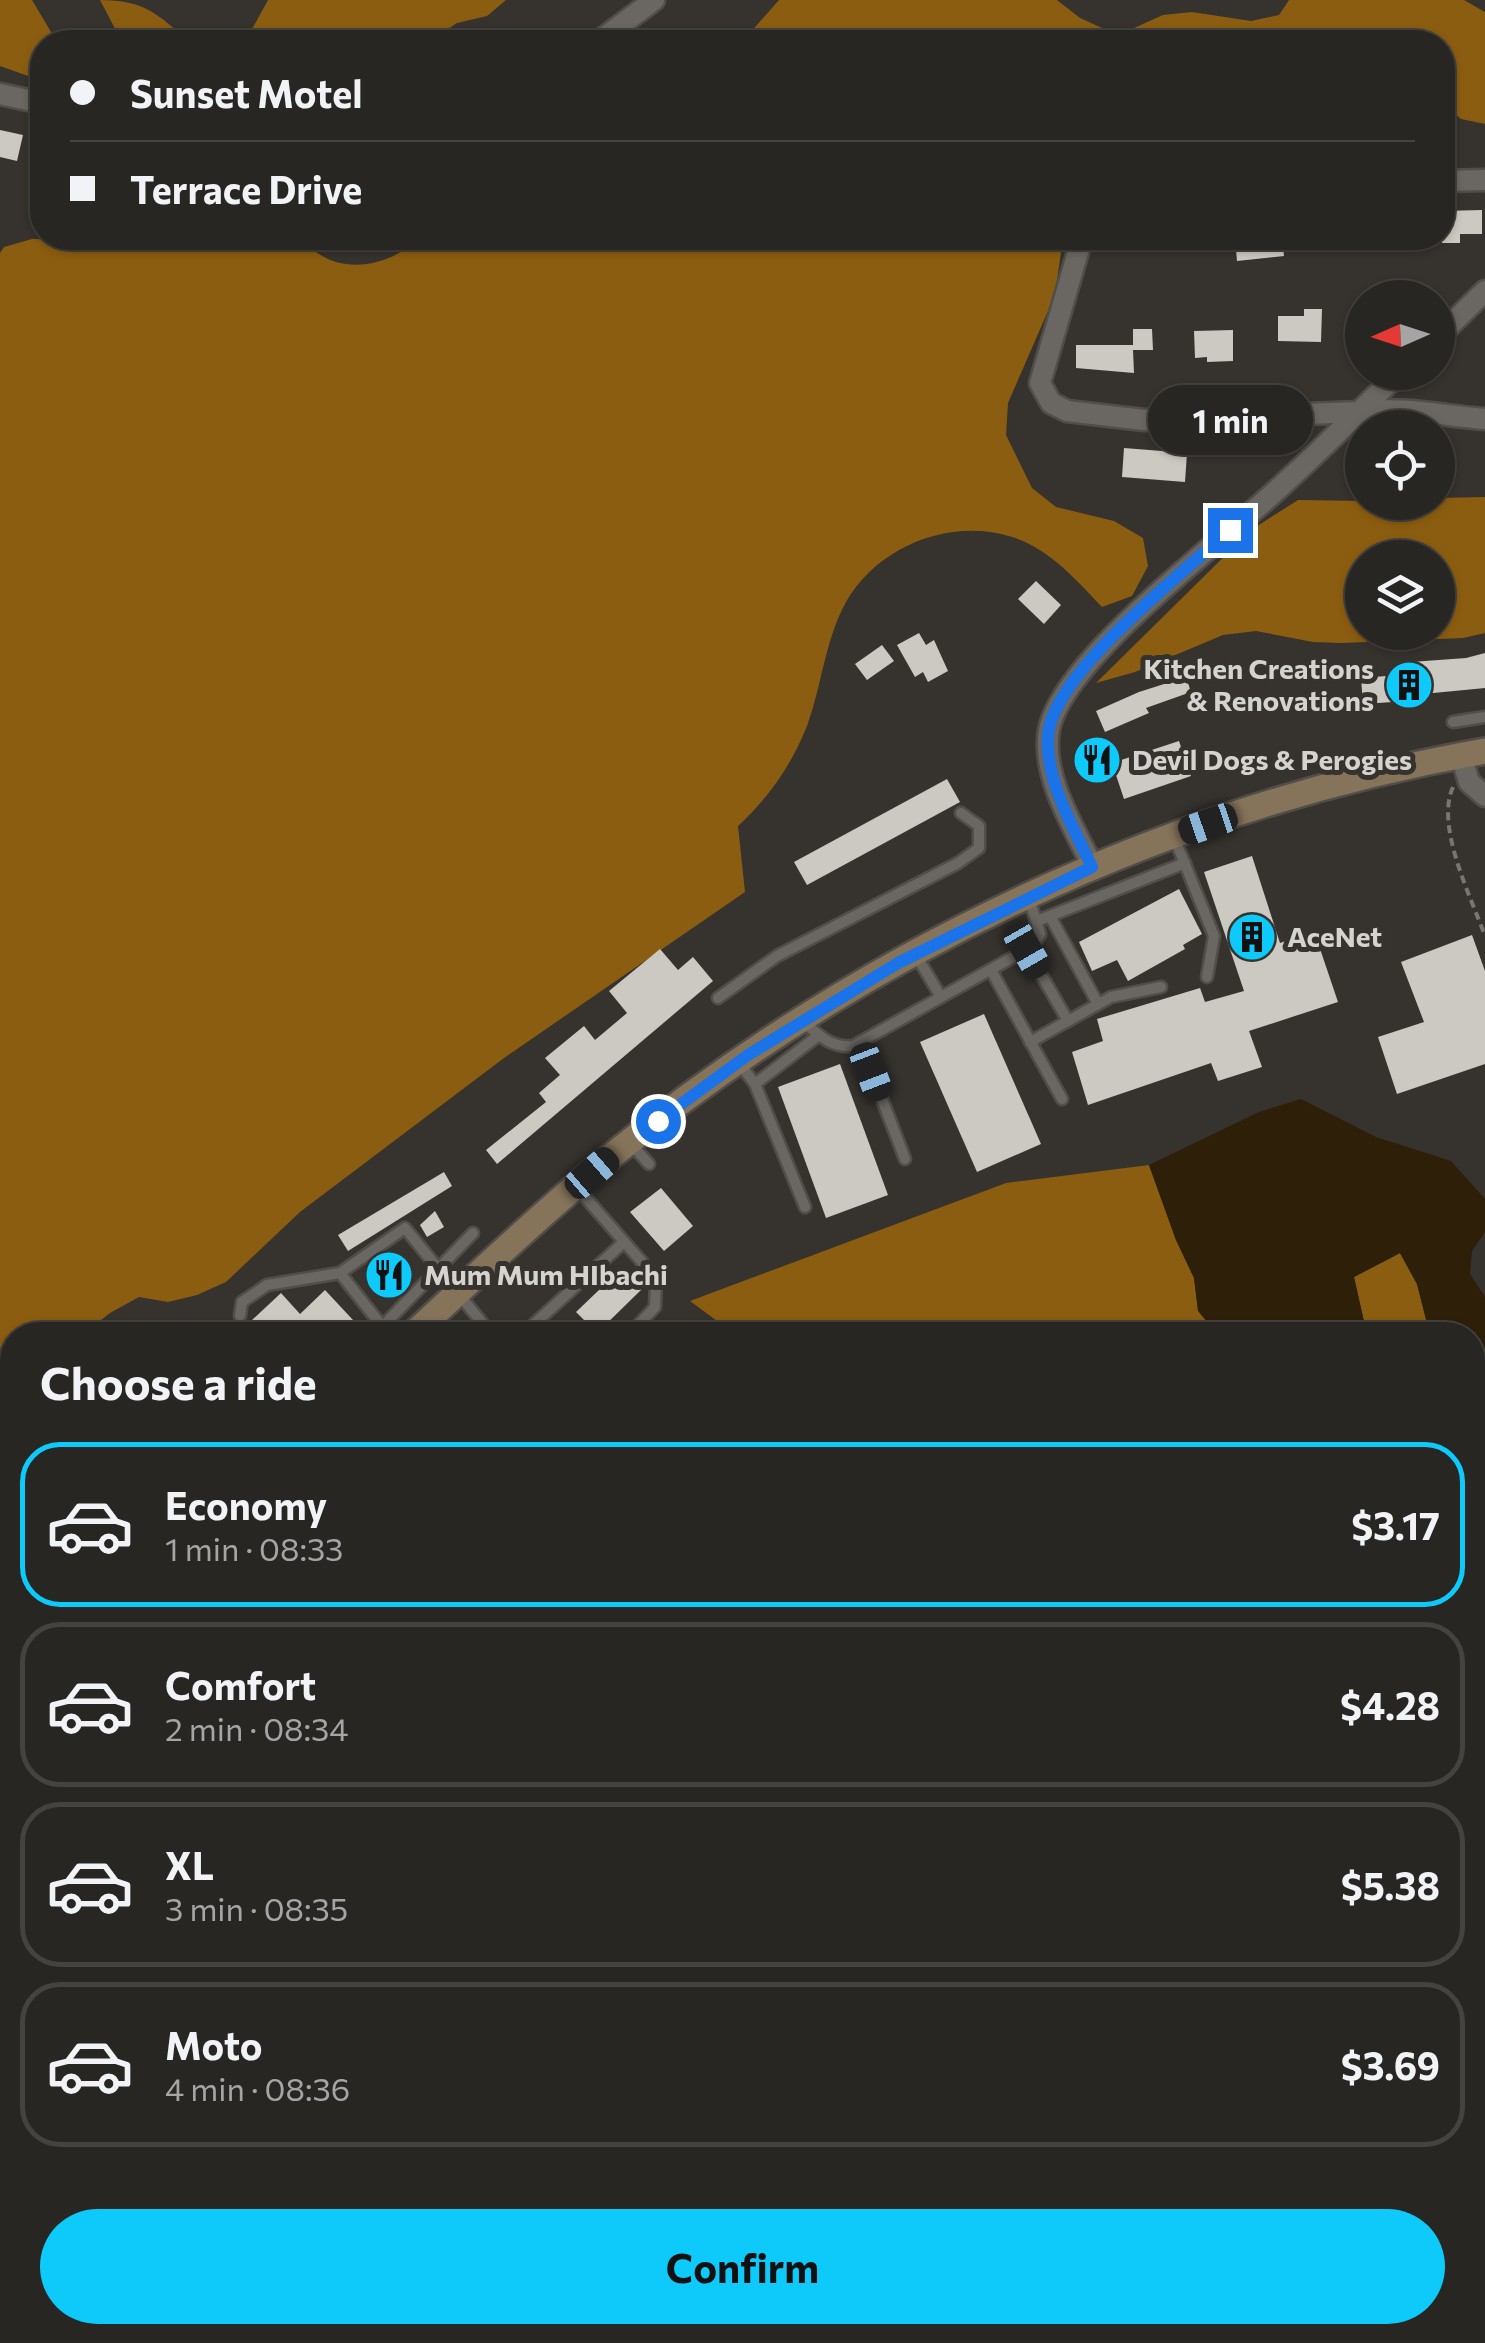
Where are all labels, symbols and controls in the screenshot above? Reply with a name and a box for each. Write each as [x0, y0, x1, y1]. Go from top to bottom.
text: Sunset Motel [130, 69, 363, 116]
text: Terrace Drive [130, 165, 362, 212]
north arrow [1345, 280, 1455, 390]
map controls [1345, 280, 1455, 650]
callout: 1 min [1148, 385, 1312, 455]
text: 1 min [1193, 400, 1268, 440]
button: locate [1345, 410, 1455, 520]
route end [1208, 508, 1253, 553]
button: layers [1345, 540, 1455, 650]
place label: Kitchen Creations & Renovations [1143, 651, 1374, 717]
building icon: Kitchen Creations & Renovations [1383, 659, 1435, 711]
restaurant icon: Devil Dogs & Perogies [1071, 734, 1123, 786]
place label: Devil Dogs & Perogies [1132, 742, 1412, 776]
car [1175, 800, 1241, 848]
building icon: AceNet [1226, 911, 1278, 963]
car [999, 917, 1055, 983]
place label: AceNet [1287, 919, 1382, 953]
car [846, 1039, 896, 1105]
route start [636, 1099, 681, 1144]
car [560, 1142, 624, 1204]
restaurant icon: Mum Mum HIbachi [363, 1249, 415, 1301]
place label: Mum Mum HIbachi [424, 1257, 668, 1291]
text: Choose a ride [40, 1354, 317, 1409]
icon: car [45, 1480, 135, 1570]
text: Economy [165, 1481, 327, 1528]
text: $3.17 [1351, 1501, 1440, 1548]
text: 1 min · 08:33 [165, 1528, 343, 1568]
icon: car [45, 1660, 135, 1750]
text: Comfort [165, 1661, 316, 1708]
text: $4.28 [1340, 1681, 1440, 1728]
text: 2 min · 08:34 [165, 1708, 348, 1748]
icon: car [45, 1840, 135, 1930]
text: XL [165, 1841, 214, 1888]
text: $5.38 [1341, 1861, 1440, 1908]
text: 3 min · 08:35 [165, 1888, 348, 1928]
icon: car [45, 2020, 135, 2110]
text: Moto [165, 2021, 263, 2068]
text: $3.69 [1341, 2041, 1440, 2088]
text: 4 min · 08:36 [165, 2068, 350, 2108]
button: Confirm [40, 2209, 1445, 2324]

